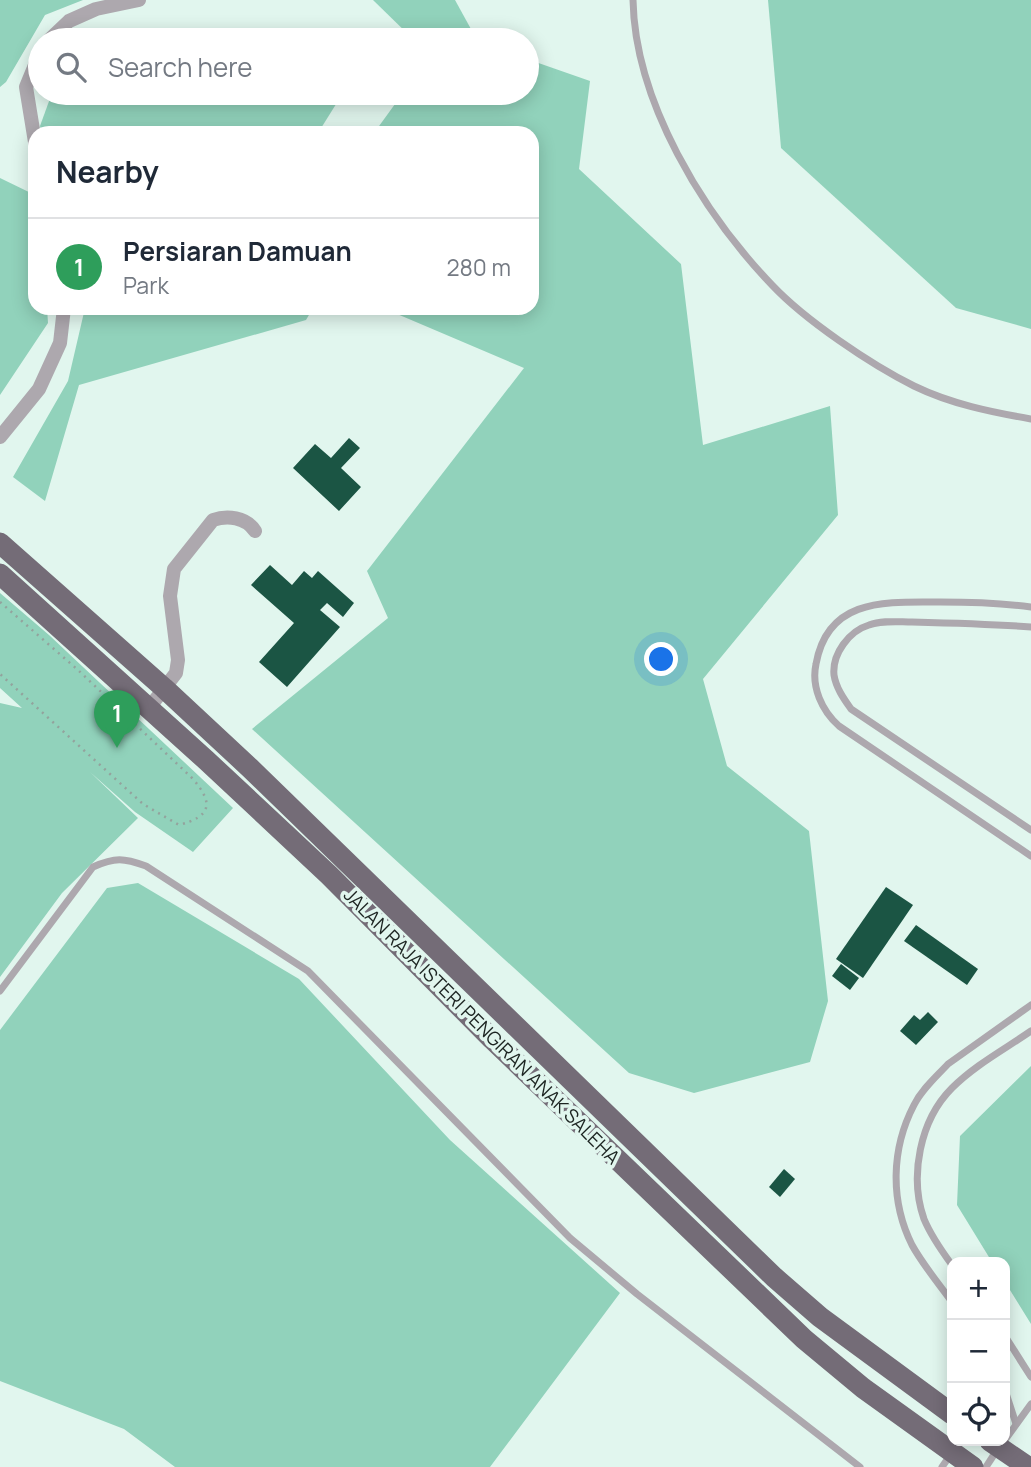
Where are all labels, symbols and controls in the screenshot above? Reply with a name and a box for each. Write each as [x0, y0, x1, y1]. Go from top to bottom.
search box [28, 28, 539, 105]
icon: search [52, 48, 90, 86]
text: Search here [108, 49, 253, 85]
text: Nearby [56, 151, 159, 192]
text: Persiaran Damuan [123, 233, 352, 269]
text: 1 [74, 251, 84, 283]
text: 280 m [446, 251, 511, 283]
text: Park [123, 269, 169, 301]
your location [644, 642, 678, 676]
pin: 1 [94, 690, 140, 748]
street label: JALAN RAJA ISTERI PENGIRAN ANAK SALEHA [338, 882, 626, 1170]
map controls [947, 1257, 1010, 1446]
button: + [947, 1257, 1010, 1320]
button: − [947, 1320, 1010, 1383]
button: locate [947, 1383, 1010, 1446]

